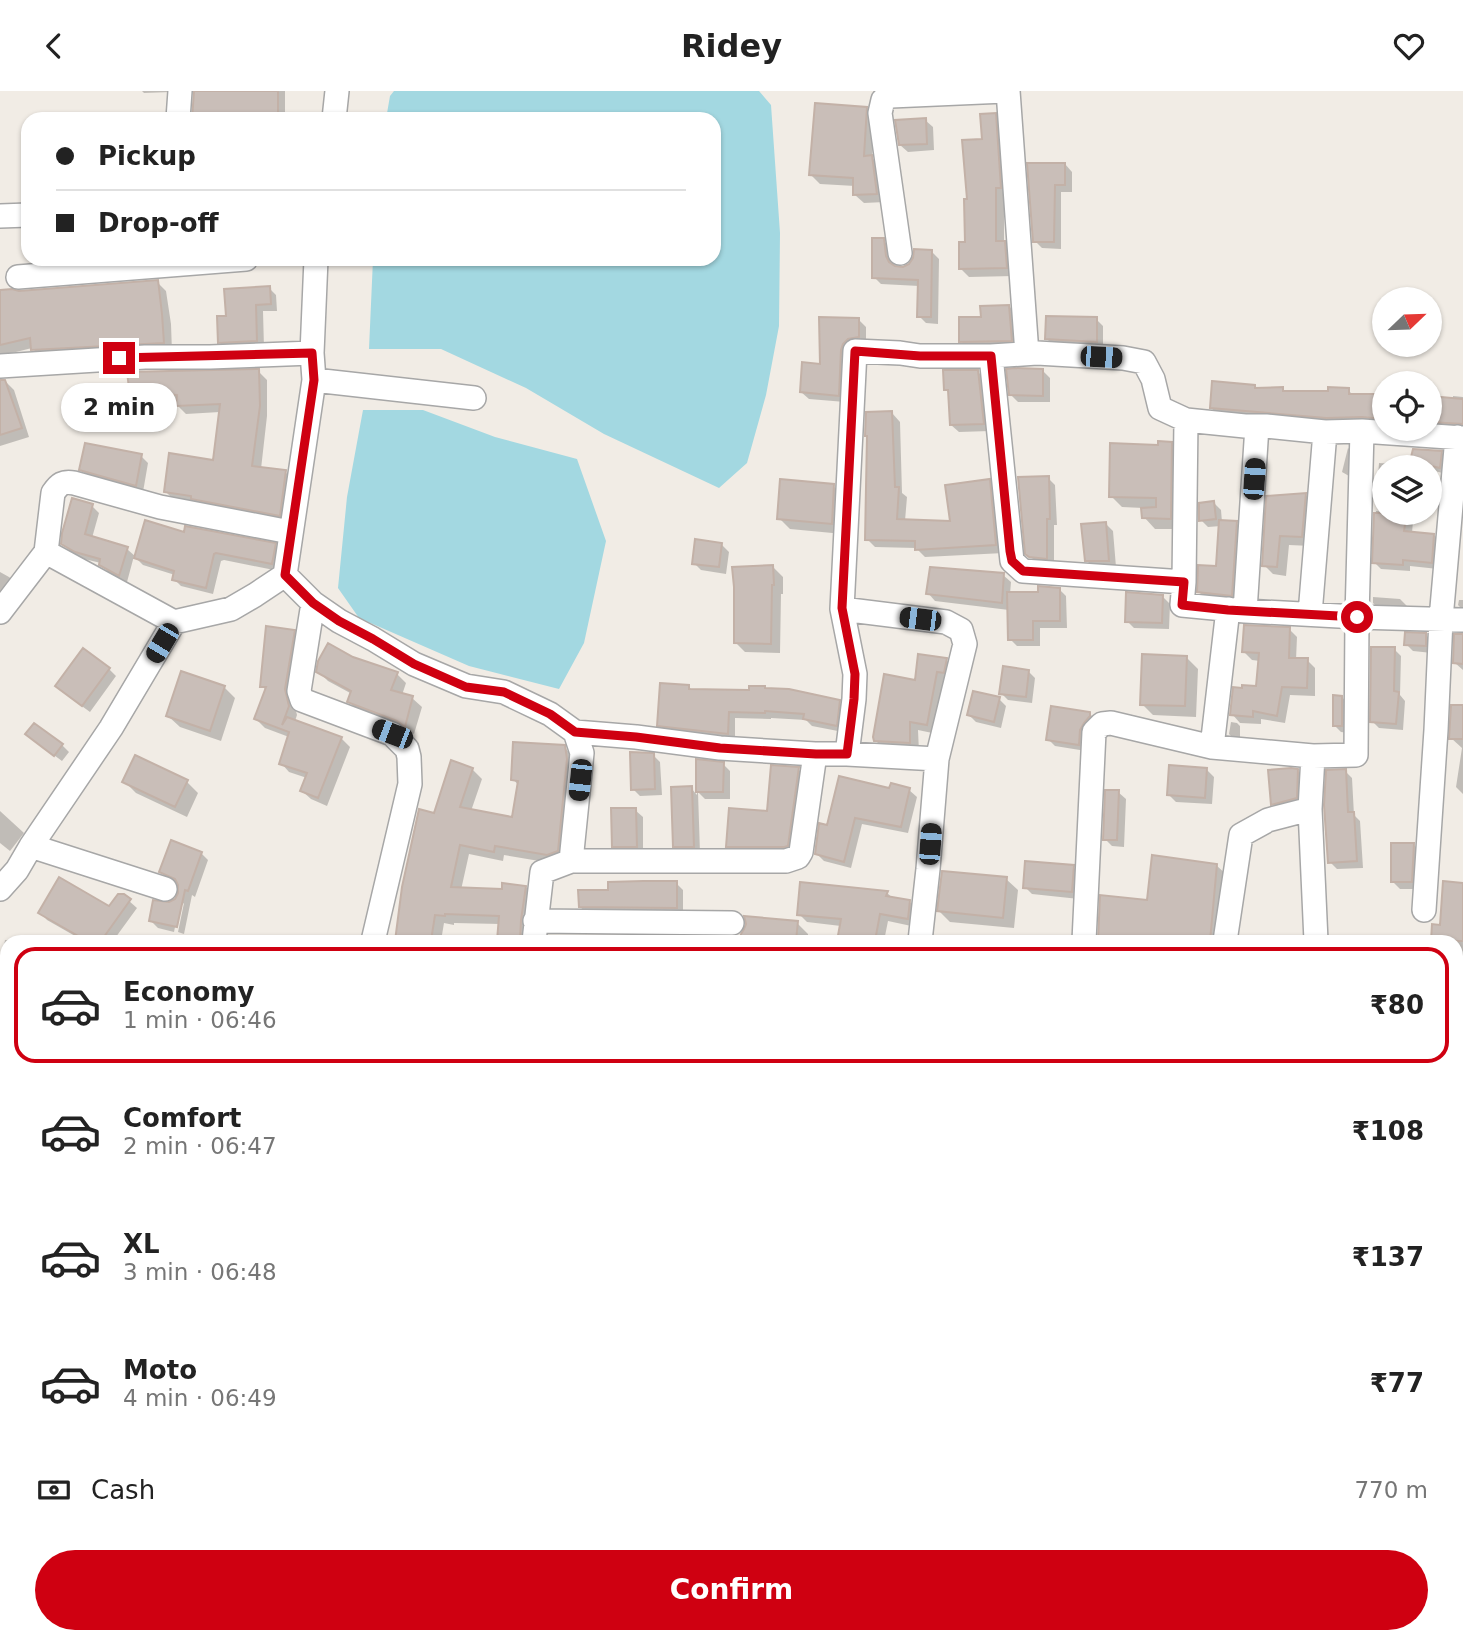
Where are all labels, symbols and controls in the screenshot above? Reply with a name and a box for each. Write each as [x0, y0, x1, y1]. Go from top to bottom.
icon: back [35, 27, 73, 65]
text: Ridey [681, 27, 782, 65]
icon: heart [1390, 27, 1428, 65]
text: Pickup [98, 141, 196, 171]
text: Drop-off [98, 208, 219, 238]
north arrow [1372, 287, 1442, 357]
map controls [1372, 287, 1442, 525]
route end [103, 342, 135, 374]
car [1080, 345, 1123, 369]
button: locate [1372, 371, 1442, 441]
callout: 2 min [61, 383, 177, 431]
text: 2 min [83, 394, 155, 420]
button: layers [1372, 455, 1442, 525]
car [1243, 457, 1266, 501]
route start [1341, 601, 1373, 633]
car [898, 606, 943, 632]
car [143, 620, 182, 666]
car [369, 717, 416, 751]
car [568, 758, 593, 802]
car [919, 822, 942, 866]
icon: car [39, 974, 102, 1037]
text: Economy [123, 977, 254, 1007]
text: ₹80 [1370, 990, 1424, 1020]
text: 1 min · 06:46 [123, 1007, 277, 1033]
icon: car [39, 1100, 102, 1163]
text: Comfort [123, 1103, 241, 1133]
text: ₹108 [1352, 1116, 1424, 1146]
text: 2 min · 06:47 [123, 1133, 277, 1159]
icon: car [39, 1226, 102, 1289]
text: XL [123, 1229, 160, 1259]
text: ₹137 [1352, 1242, 1424, 1272]
text: 3 min · 06:48 [123, 1259, 277, 1285]
icon: car [39, 1352, 102, 1415]
text: Moto [123, 1355, 197, 1385]
text: ₹77 [1370, 1368, 1424, 1398]
text: 4 min · 06:49 [123, 1385, 277, 1411]
icon: cash [35, 1471, 73, 1509]
text: Cash [91, 1475, 155, 1505]
text: 770 m [1354, 1477, 1428, 1503]
button: Confirm [35, 1550, 1428, 1630]

